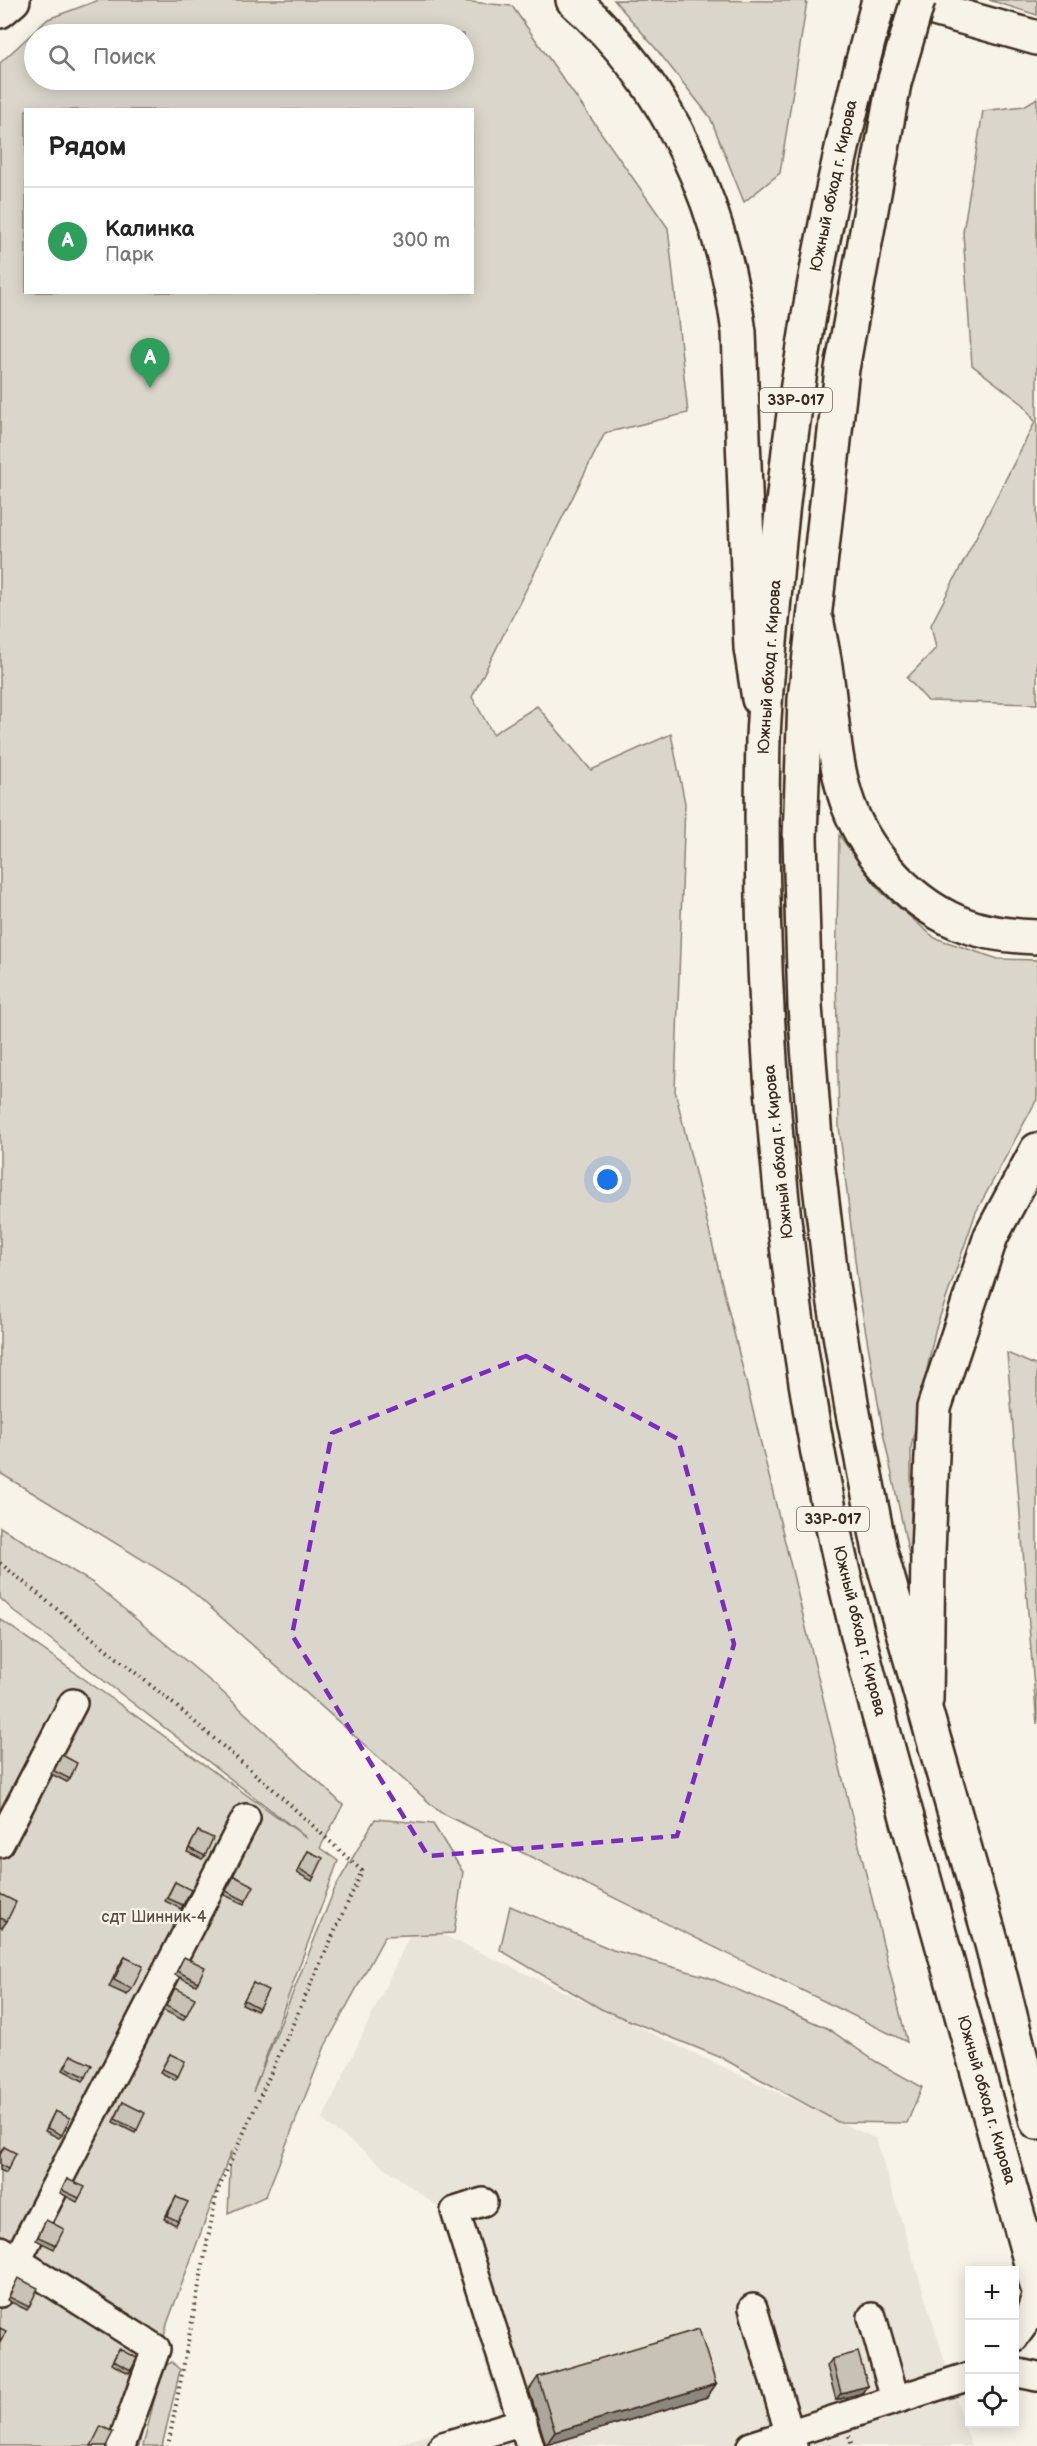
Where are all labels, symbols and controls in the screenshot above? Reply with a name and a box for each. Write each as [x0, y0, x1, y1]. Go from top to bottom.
search box [24, 24, 474, 90]
icon: search [45, 41, 78, 74]
text: Поиск [93, 44, 156, 71]
street label: Южный обход г. Кирова [807, 98, 862, 274]
text: Рядом [48, 132, 126, 163]
text: Калинка [105, 216, 194, 243]
text: A [61, 229, 74, 253]
text: 300 m [392, 229, 450, 253]
text: Парк [105, 243, 154, 267]
pin: A [130, 338, 170, 388]
road number: 33Р-017 [760, 388, 832, 412]
street label: Южный обход г. Кирова [754, 578, 786, 755]
street label: Южный обход г. Кирова [760, 1063, 798, 1240]
your location [593, 1165, 622, 1194]
road number: 33Р-017 [797, 1507, 869, 1531]
street label: Южный обход г. Кирова [829, 1544, 890, 1719]
park label: сдт Шинник-4 [102, 1908, 207, 1927]
street label: Южный обход г. Кирова [953, 2013, 1019, 2187]
map controls [965, 2266, 1019, 2428]
button: + [965, 2266, 1019, 2320]
button: − [965, 2320, 1019, 2374]
button: locate [965, 2374, 1019, 2428]

